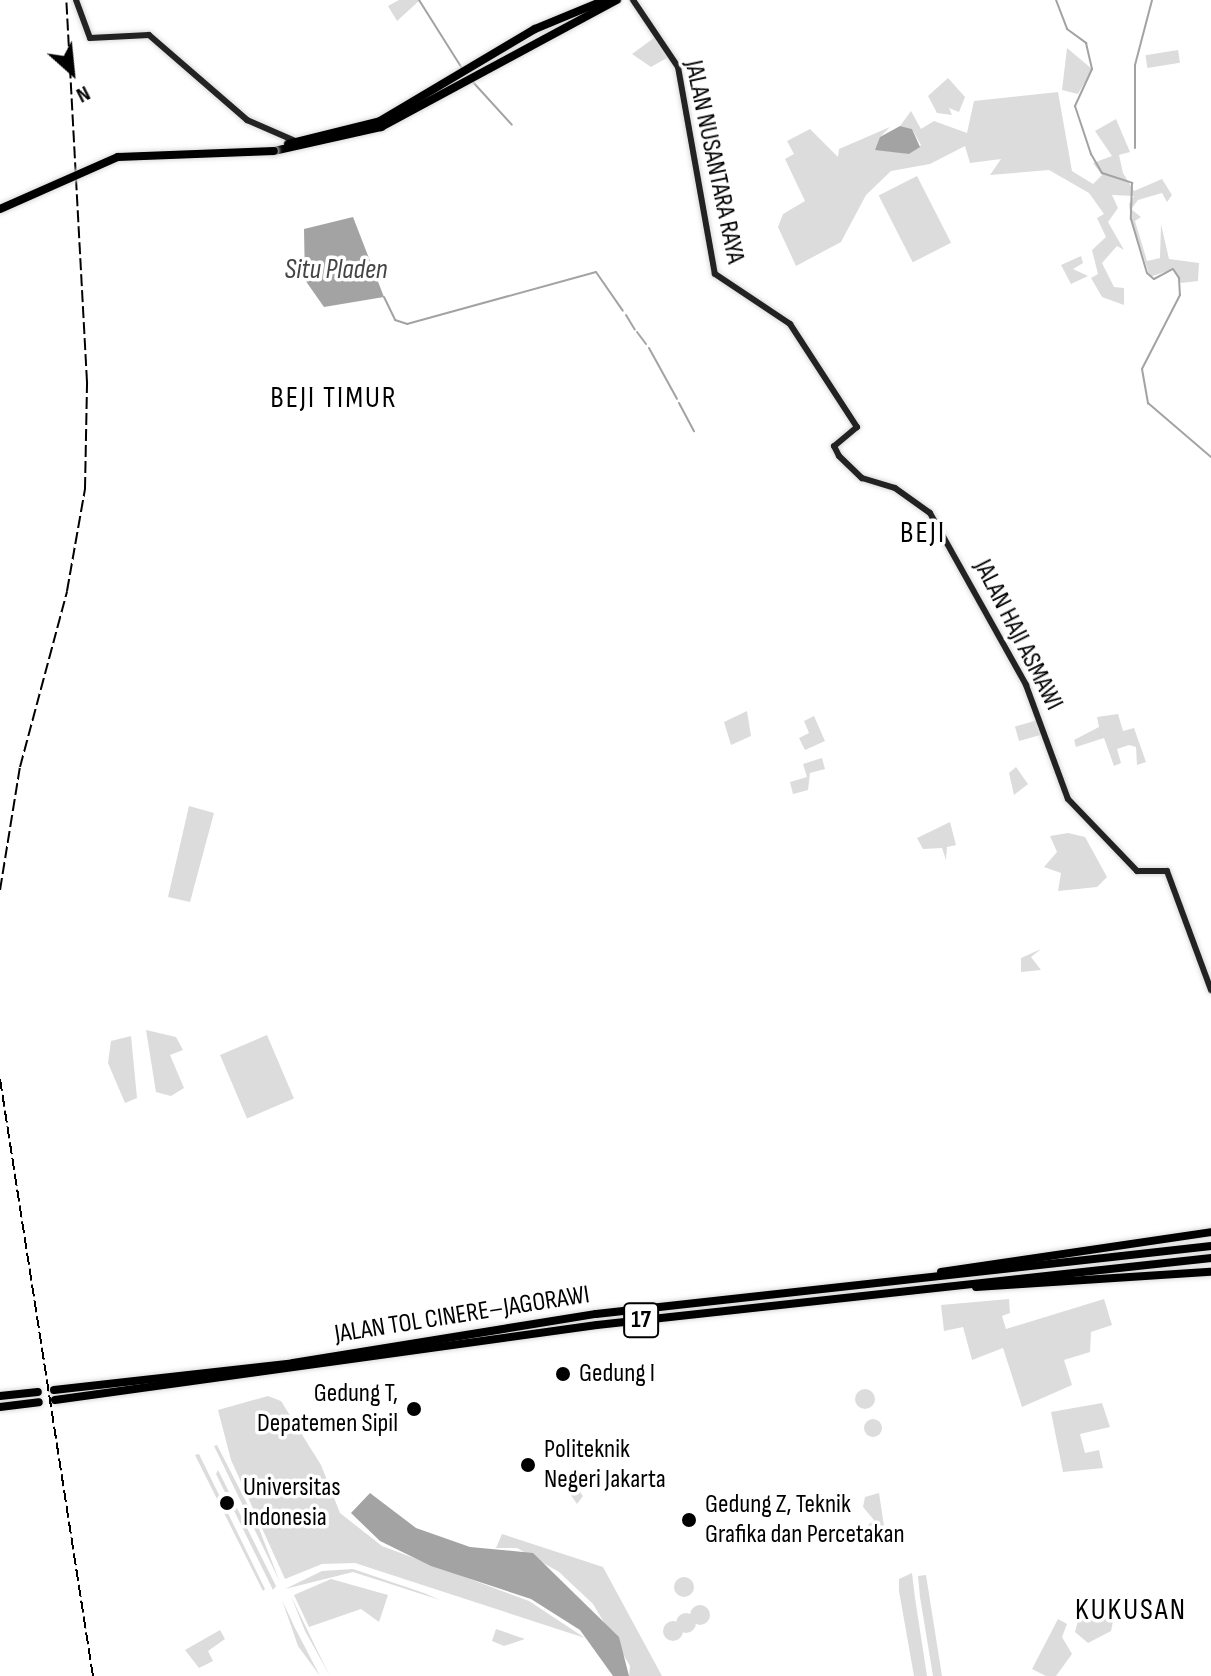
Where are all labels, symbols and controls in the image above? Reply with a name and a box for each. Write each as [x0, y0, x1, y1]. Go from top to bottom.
north arrow [32, 32, 112, 112]
street label: JALAN NUSANTARA RAYA [677, 58, 751, 266]
text: N [72, 79, 94, 109]
water label: Situ Pladen [284, 253, 388, 287]
district label: BEJI TIMUR [270, 380, 398, 416]
district label: BEJI [900, 515, 946, 551]
street label: JALAN HAJI ASMAWI [967, 555, 1069, 715]
street label: JALAN TOL CINERE–JAGORAWI [332, 1279, 592, 1351]
road number: 17 [623, 1300, 659, 1340]
place label: Gedung I [579, 1358, 655, 1390]
marker: Gedung I [554, 1365, 572, 1383]
place label: Gedung T, Depatemen Sipil [257, 1378, 398, 1440]
marker: Gedung T, Depatemen Sipil [405, 1400, 423, 1418]
place label: Politeknik Negeri Jakarta [544, 1434, 666, 1496]
marker: Politeknik Negeri Jakarta [519, 1456, 537, 1474]
place label: Universitas Indonesia [243, 1472, 341, 1534]
place label: Gedung Z, Teknik Grafika dan Percetakan [705, 1489, 905, 1550]
marker: Universitas Indonesia [218, 1494, 236, 1512]
marker: Gedung Z, Teknik Grafika dan Percetakan [680, 1511, 698, 1529]
district label: KUKUSAN [1075, 1592, 1187, 1628]

